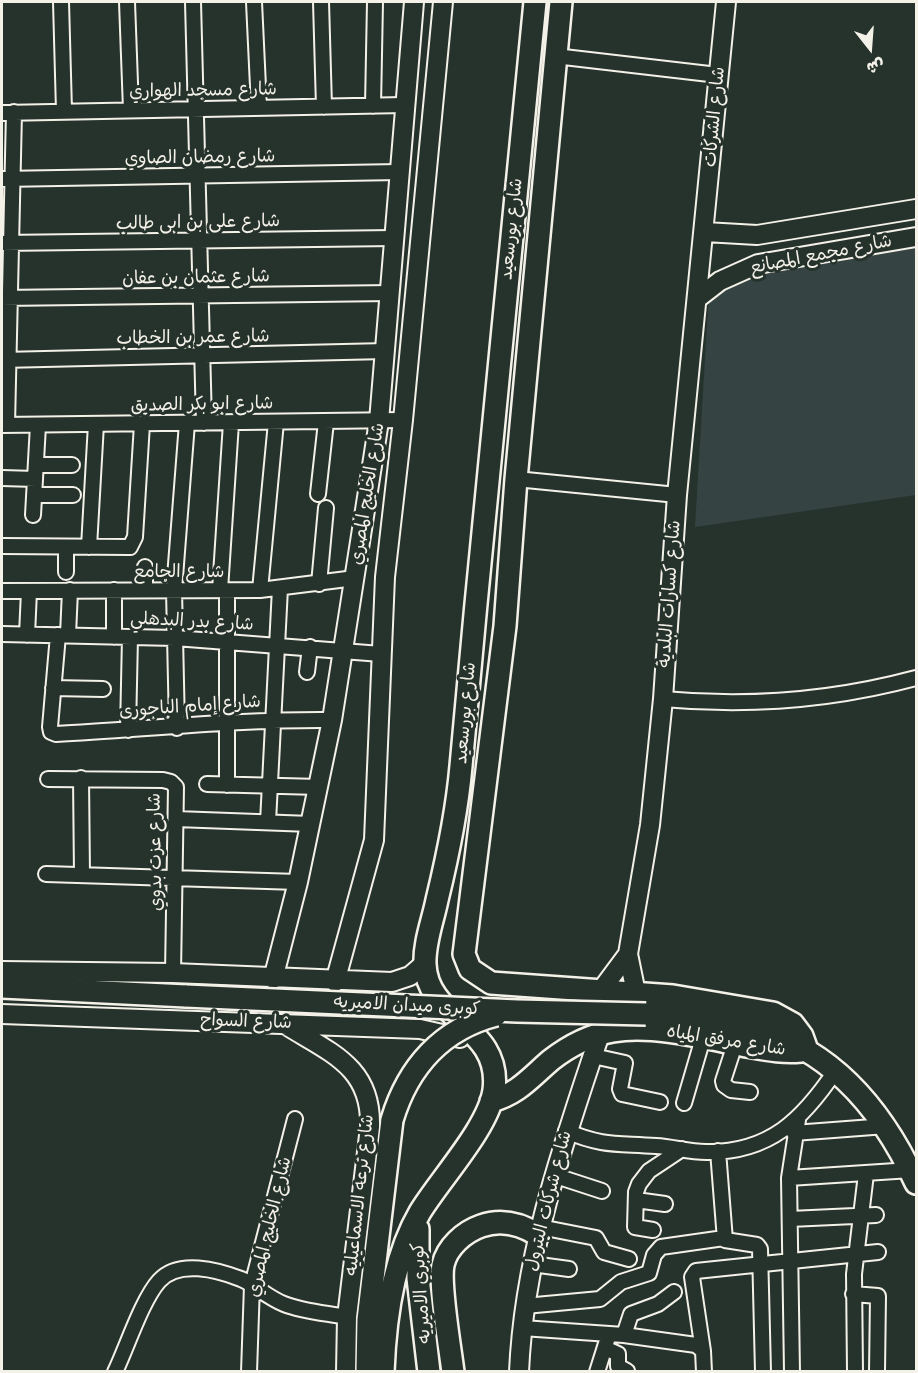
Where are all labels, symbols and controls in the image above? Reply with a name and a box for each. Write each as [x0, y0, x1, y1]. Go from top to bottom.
north arrow [840, 18, 900, 78]
text: ش [864, 54, 887, 77]
street label: شارع الشركات [700, 66, 730, 168]
street label: شارع مسجد الهواري [129, 79, 277, 103]
street label: شارع رمضان الصاوي [124, 146, 276, 170]
street label: شارع بورسعيد [496, 177, 528, 281]
street label: شارع على بن ابى طالب [116, 211, 280, 235]
street label: شارع مجمع المصانع [748, 231, 894, 279]
street label: شارع عثمان بن عفان [122, 266, 270, 290]
street label: شارع عمر بن الخطاب [116, 326, 270, 350]
street label: شارع ابو بكر الصديق [130, 393, 274, 417]
street label: شارع الخليج المصري [346, 421, 390, 567]
street label: شارع كسارات البلدية [654, 520, 686, 668]
street label: شارع الجامع [133, 561, 225, 583]
street label: شارع بدر البدهلي [130, 608, 254, 636]
street label: شارع بورسعيد [451, 661, 481, 765]
street label: شارع إمام الباجورى [118, 691, 262, 723]
street label: شارع عزت بدوي [144, 793, 168, 911]
street label: كوبرى ميدان الاميريه [333, 991, 481, 1021]
street label: شارع السواح [200, 1010, 292, 1034]
street label: شارع مرفق المياه [665, 1021, 787, 1061]
street label: شارع ترعه الاسماعيليه [341, 1113, 379, 1277]
street label: شارع شركات البترول [521, 1128, 577, 1274]
street label: شارع الخليج المصري [243, 1155, 297, 1299]
street label: كوبري الاميريه [408, 1242, 436, 1344]

